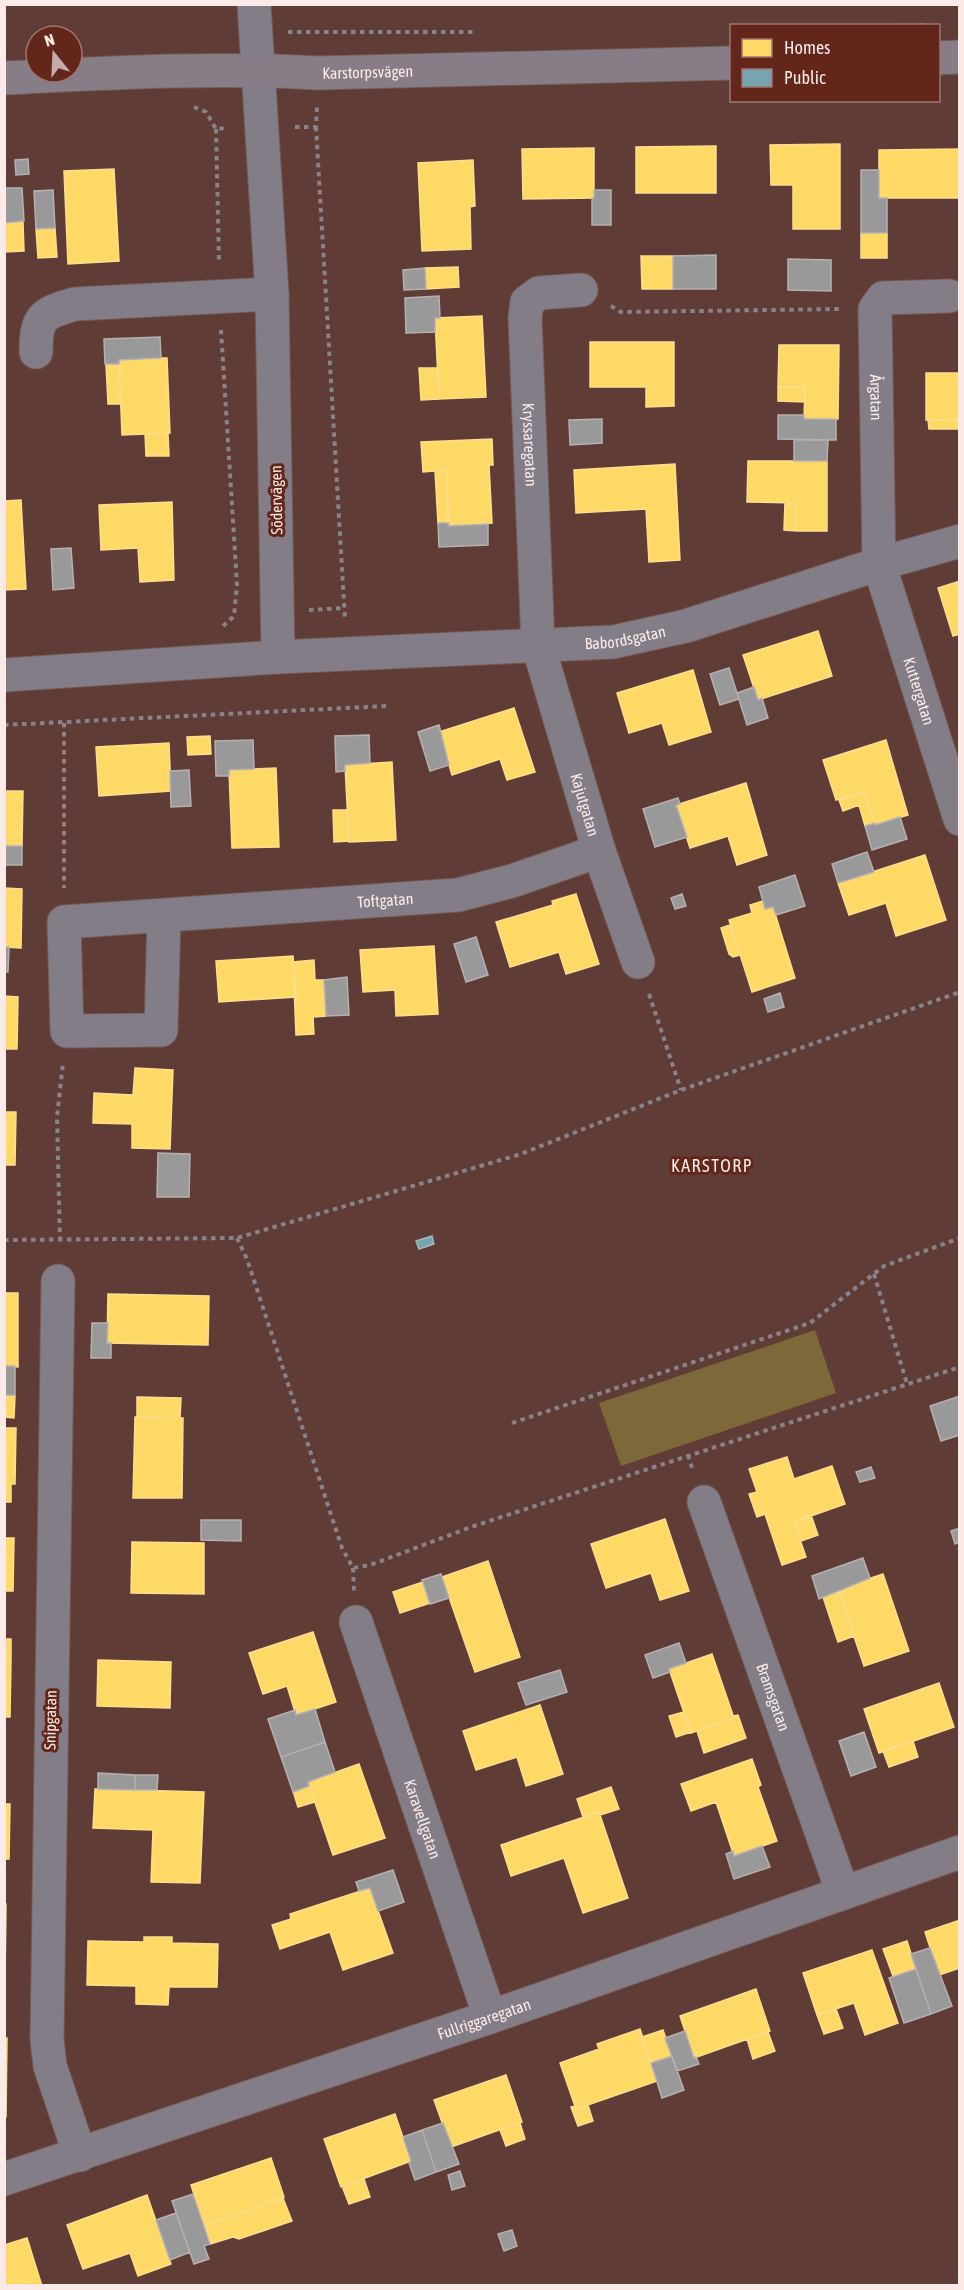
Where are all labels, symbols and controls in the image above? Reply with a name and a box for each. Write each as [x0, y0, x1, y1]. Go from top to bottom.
north arrow [24, 24, 84, 84]
legend [730, 24, 940, 102]
text: N [42, 30, 57, 50]
text: Homes [784, 37, 830, 58]
street label: Karstorpsvägen [322, 62, 413, 82]
text: Public [784, 67, 826, 88]
street label: Årgatan [866, 374, 886, 420]
street label: Kryssaregatan [519, 402, 541, 487]
street label: Södervägen [266, 465, 287, 535]
street label: Babordsgatan [584, 622, 667, 652]
street label: Kuttergatan [900, 655, 939, 727]
street label: Kajutgatan [567, 771, 603, 838]
street label: Toftgatan [356, 889, 414, 911]
district label: KARSTORP [671, 1155, 753, 1176]
street label: Bramsgatan [753, 1661, 794, 1733]
street label: Snipgatan [40, 1690, 61, 1750]
street label: Karavellgatan [401, 1777, 445, 1861]
street label: Fullriggaregatan [435, 1994, 533, 2043]

